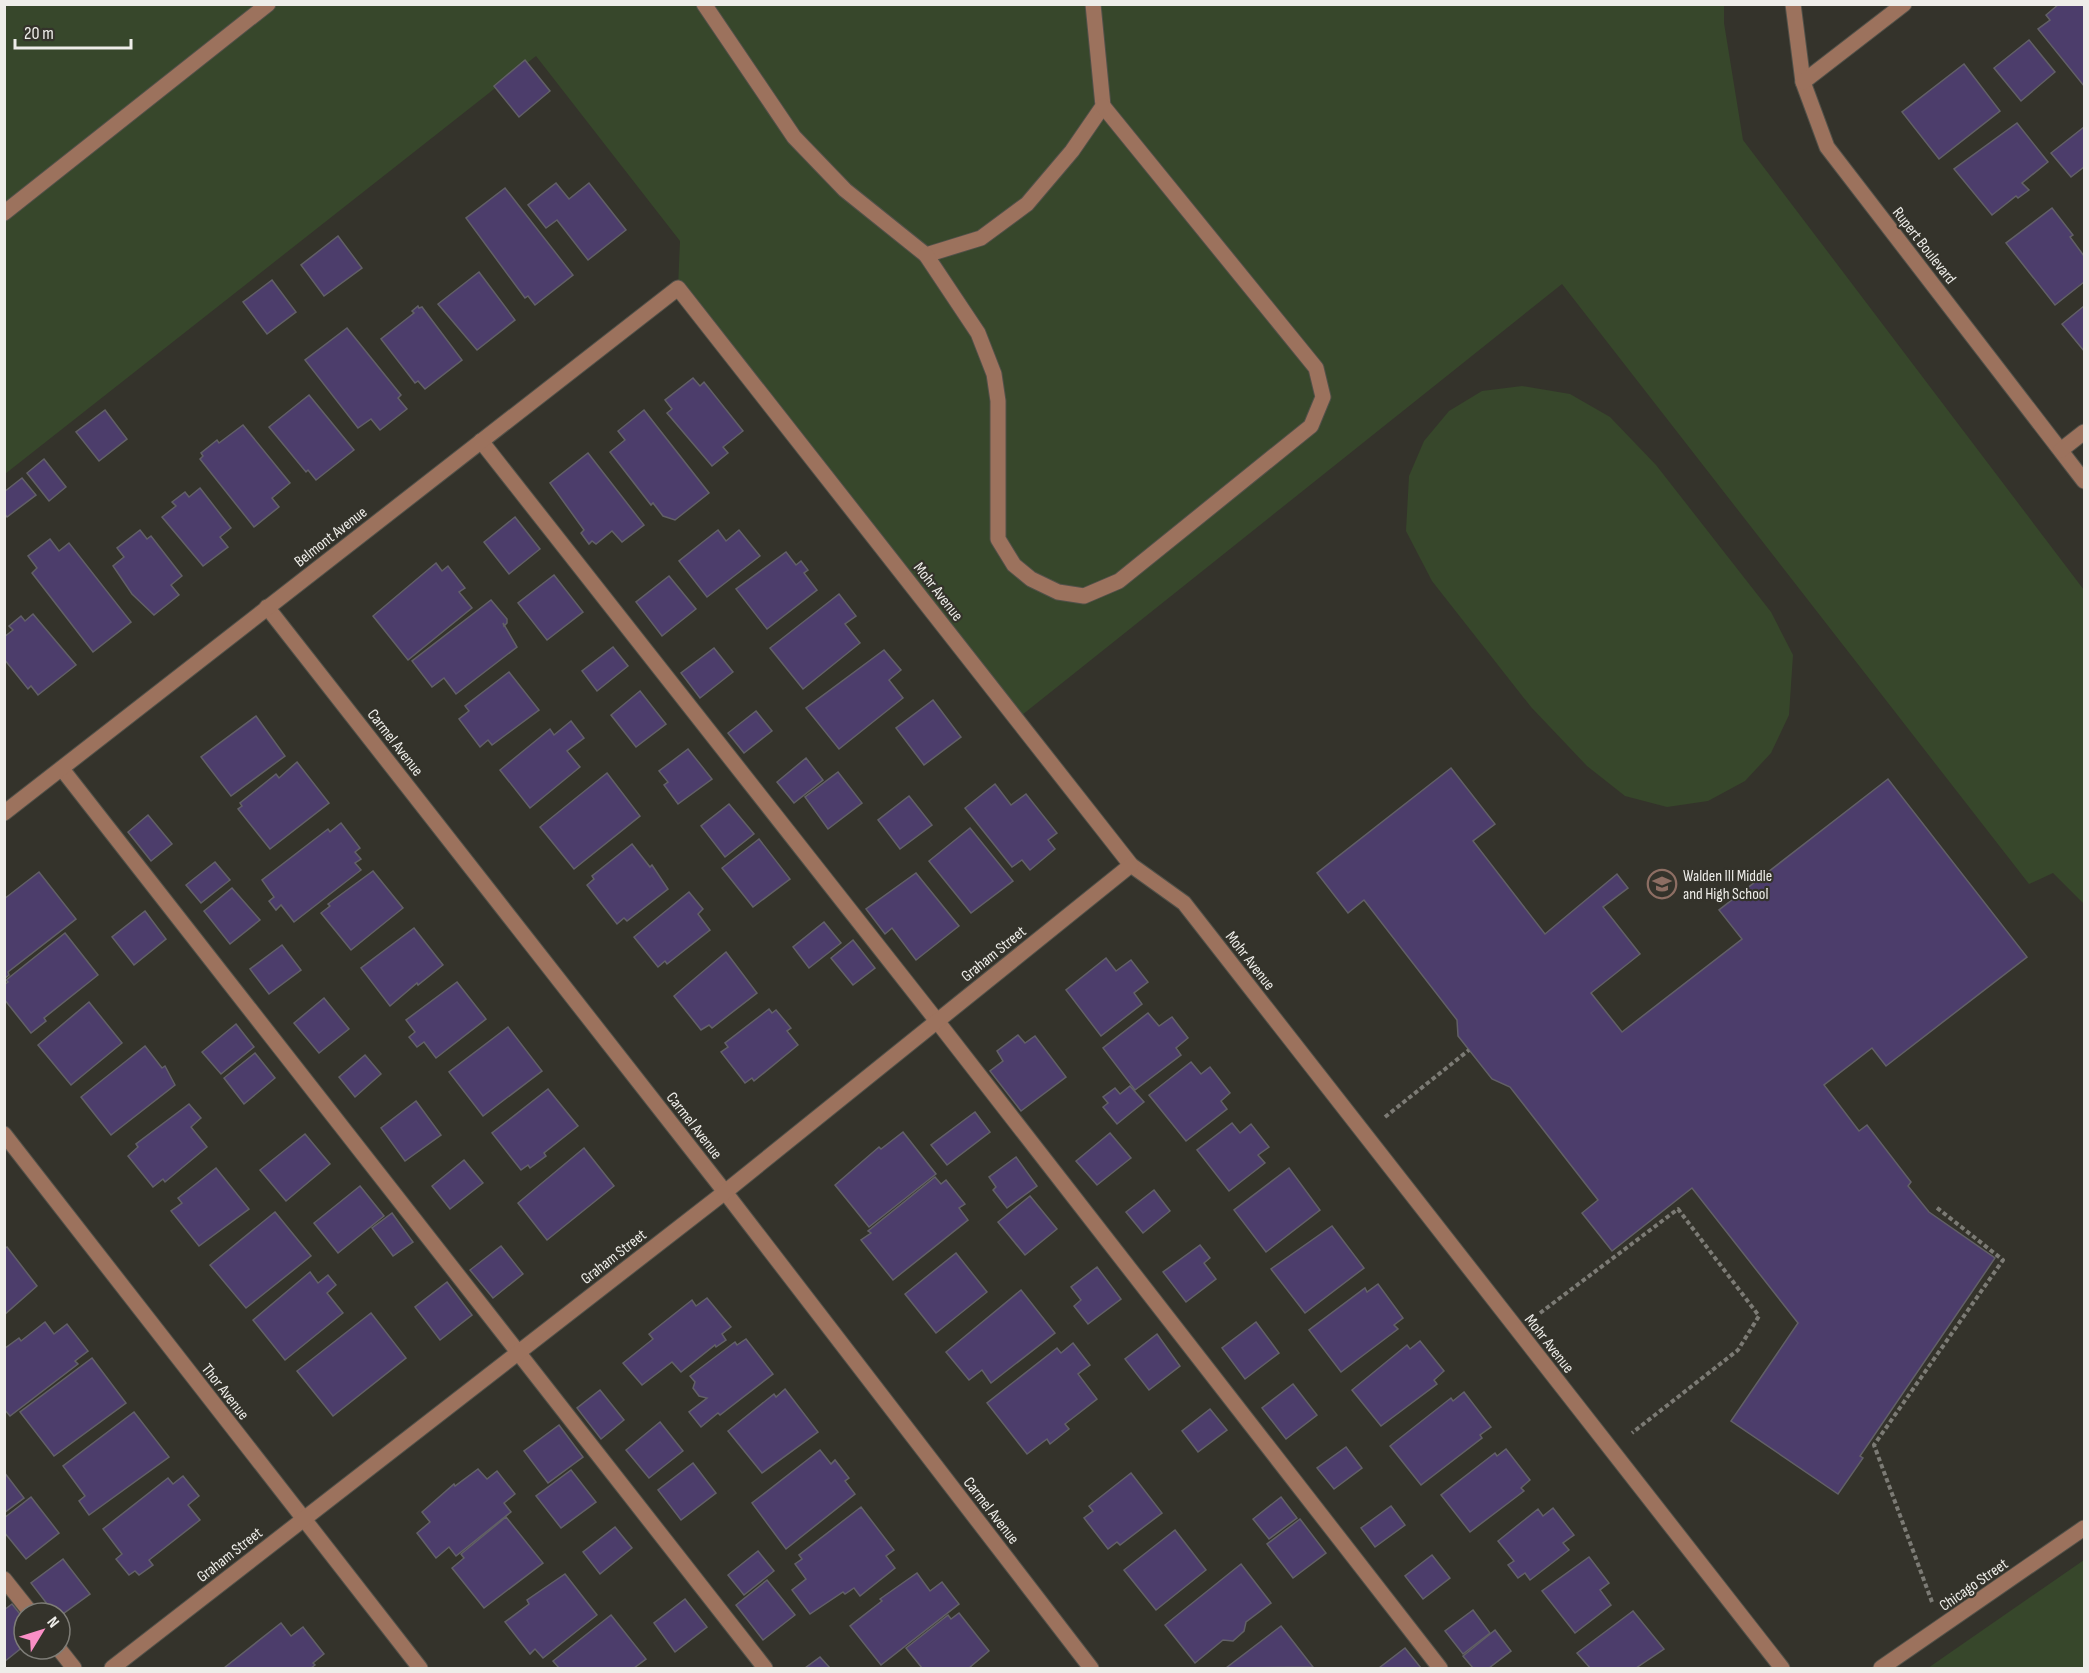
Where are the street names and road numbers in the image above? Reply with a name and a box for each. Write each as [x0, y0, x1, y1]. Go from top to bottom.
street label: Rupert Boulevard [1888, 204, 1960, 288]
street label: Belmont Avenue [291, 503, 371, 571]
street label: Mohr Avenue [909, 559, 967, 625]
street label: Carmel Avenue [363, 706, 427, 780]
street label: Graham Street [958, 922, 1030, 986]
street label: Mohr Avenue [1221, 928, 1279, 994]
street label: Carmel Avenue [662, 1089, 726, 1163]
street label: Graham Street [577, 1226, 651, 1289]
street label: Mohr Avenue [1520, 1311, 1578, 1377]
street label: Thor Avenue [197, 1360, 253, 1424]
street label: Carmel Avenue [959, 1474, 1023, 1548]
street label: Graham Street [193, 1524, 267, 1587]
street label: Chicago Street [1936, 1555, 2012, 1616]

